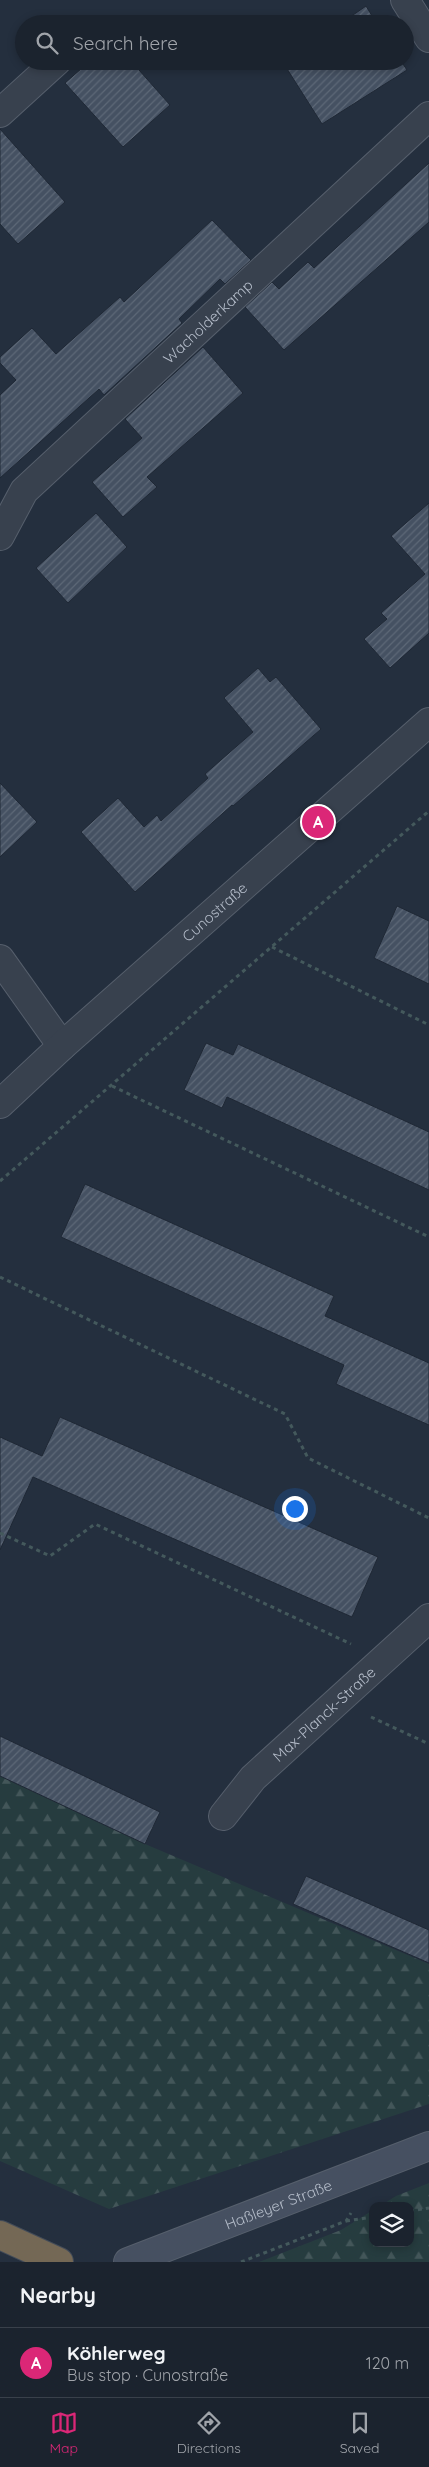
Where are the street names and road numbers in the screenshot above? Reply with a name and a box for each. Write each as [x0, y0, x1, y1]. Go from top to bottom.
street label: Wacholderkamp [159, 275, 256, 367]
street label: Cunostraße [178, 878, 251, 945]
street label: Max-Planck-Straße [268, 1662, 379, 1765]
street label: Haßleyer Straße [222, 2175, 335, 2233]

